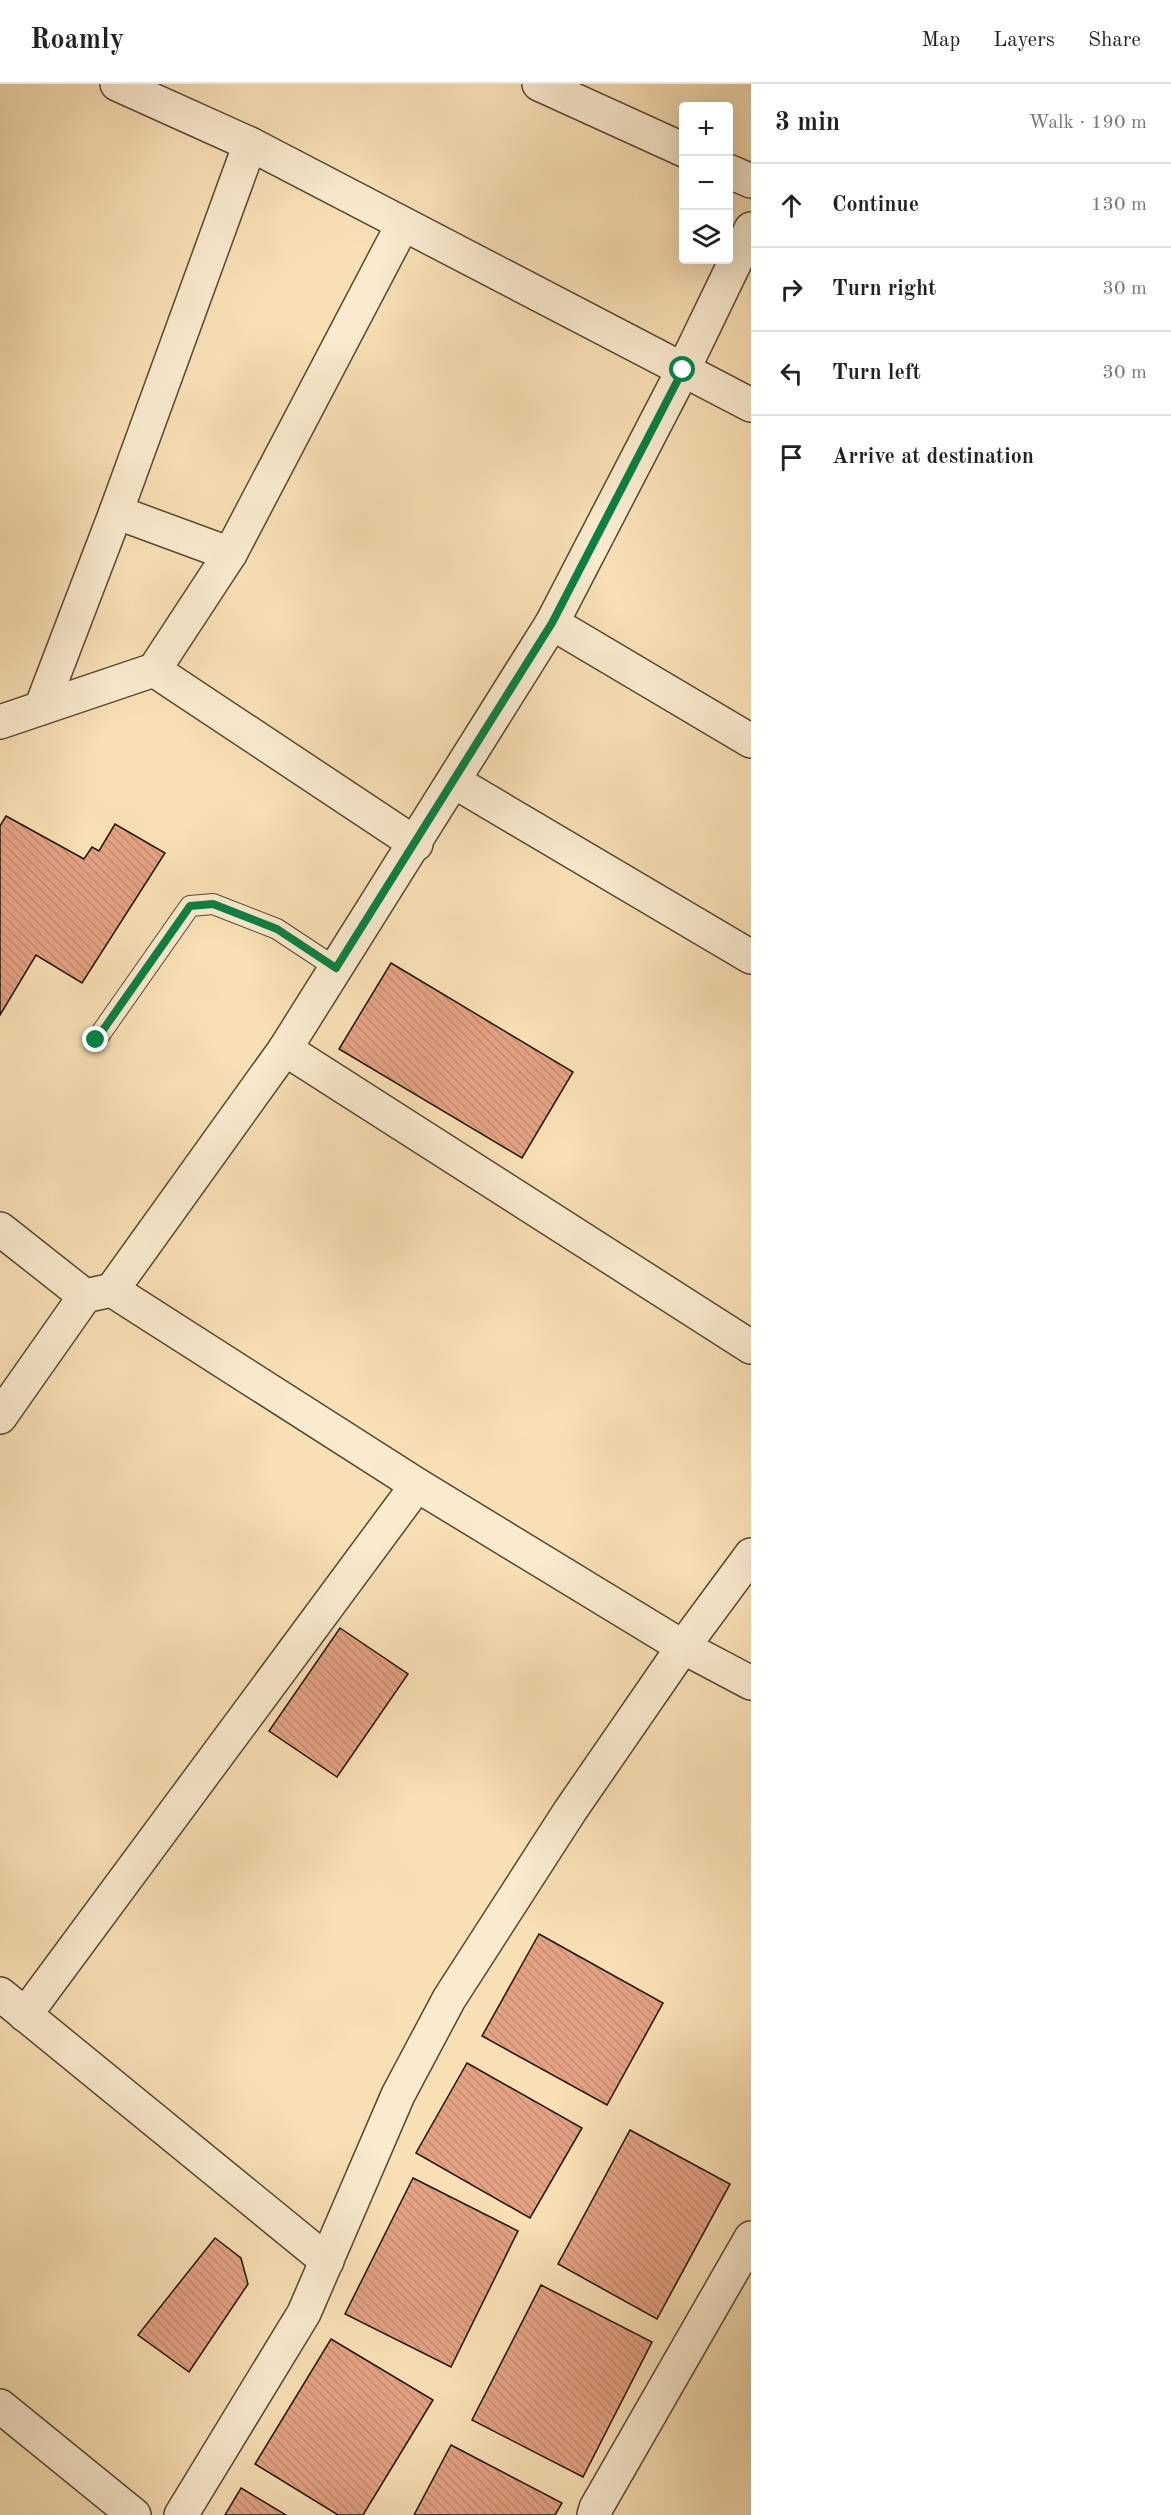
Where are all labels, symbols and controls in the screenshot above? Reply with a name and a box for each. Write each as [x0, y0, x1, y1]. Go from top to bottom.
text: Roamly [30, 27, 124, 55]
text: Map [921, 30, 960, 51]
text: Layers [993, 30, 1055, 51]
text: Share [1088, 30, 1141, 51]
map controls [679, 102, 733, 264]
button: + [679, 102, 733, 156]
text: 3 min [775, 110, 840, 136]
text: Walk · 190 m [1028, 113, 1147, 133]
button: − [679, 156, 733, 210]
icon: ahead [775, 189, 808, 222]
text: Continue [832, 194, 919, 216]
text: 130 m [1091, 195, 1147, 215]
button: layers [679, 210, 733, 264]
icon: right [775, 273, 808, 306]
text: Turn right [832, 278, 936, 300]
text: 30 m [1102, 279, 1147, 299]
route start [669, 356, 695, 382]
icon: left [775, 357, 808, 390]
text: Turn left [832, 362, 921, 384]
text: 30 m [1102, 363, 1147, 383]
icon: arrive [775, 441, 808, 474]
text: Arrive at destination [832, 446, 1034, 468]
route end [82, 1026, 108, 1052]

